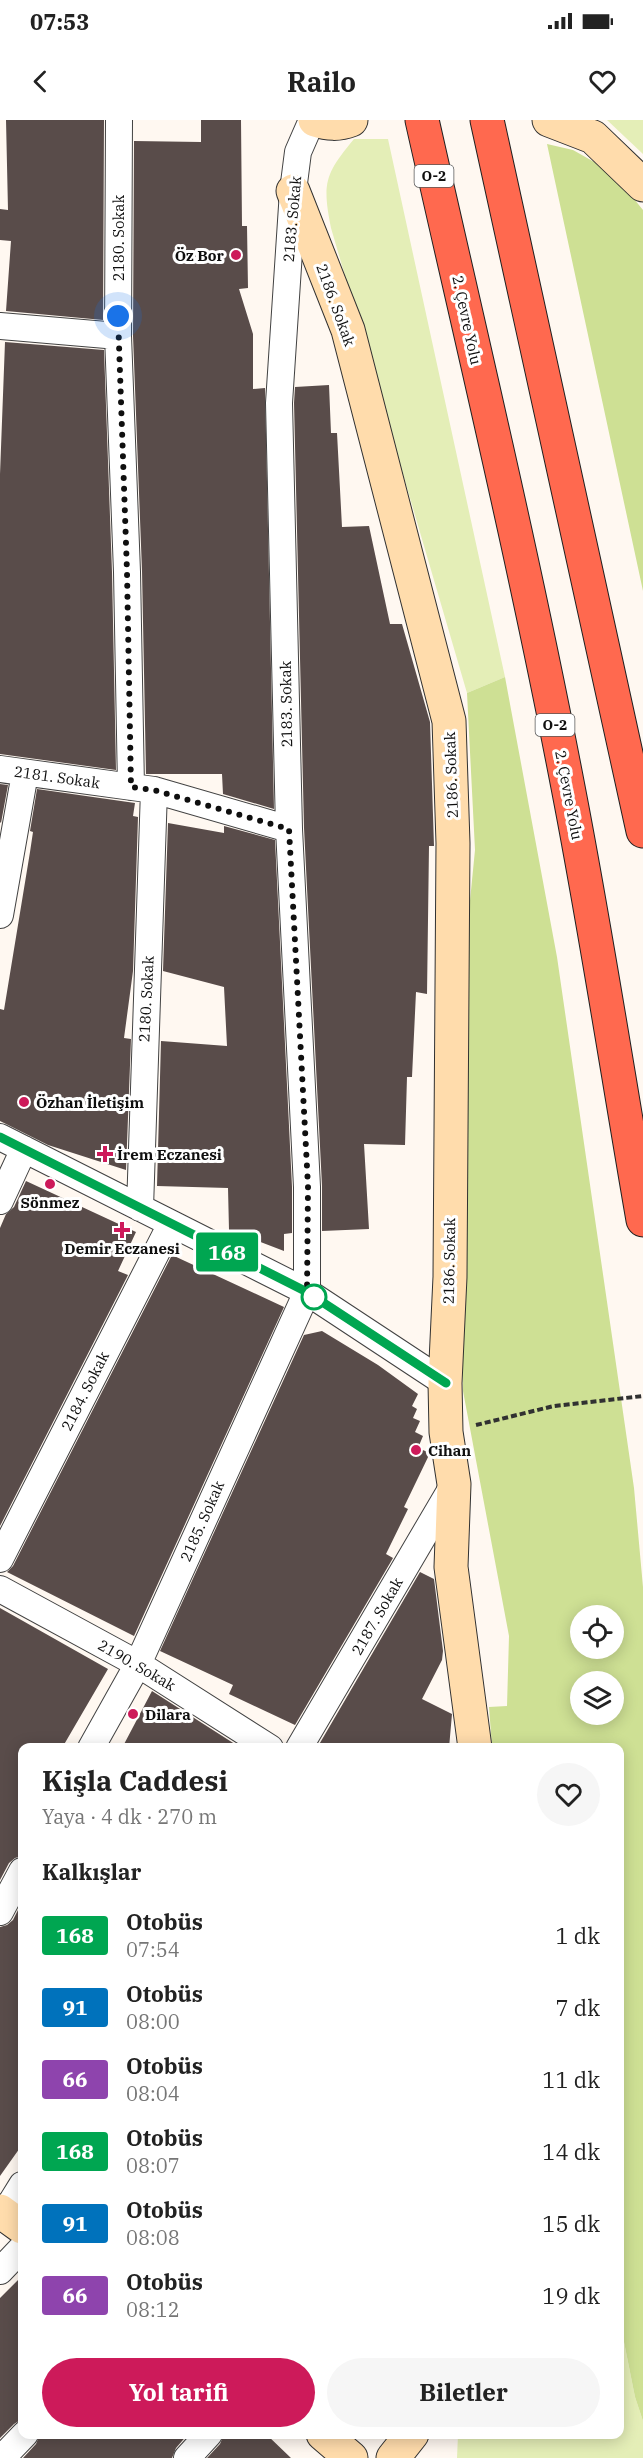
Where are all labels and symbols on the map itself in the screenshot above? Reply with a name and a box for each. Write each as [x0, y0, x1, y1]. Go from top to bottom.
road number: O-2 [414, 165, 454, 187]
street label: 2183. Sokak [279, 175, 305, 263]
street label: 2180. Sokak [109, 195, 128, 281]
place label: Öz Bor [175, 246, 225, 265]
marker: Öz Bor [229, 248, 243, 262]
street label: 2186. Sokak [312, 261, 360, 349]
street label: 2. Çevre Yolu [448, 274, 486, 366]
your location [103, 301, 133, 331]
street label: 2183. Sokak [276, 660, 296, 747]
road number: O-2 [536, 714, 574, 736]
street label: 2186. Sokak [440, 731, 462, 819]
street label: 2. Çevre Yolu [551, 749, 587, 841]
street label: 2181. Sokak [13, 762, 101, 792]
street label: 2180. Sokak [134, 955, 158, 1043]
place label: Özhan İletişim [36, 1093, 144, 1112]
marker: Özhan İletişim [17, 1095, 31, 1109]
place label: İrem Eczanesi [117, 1145, 222, 1164]
marker: İrem Eczanesi [98, 1147, 112, 1161]
marker: Sönmez [43, 1177, 57, 1191]
place label: Sönmez [21, 1193, 80, 1212]
street label: 2186. Sokak [439, 1217, 459, 1304]
marker: Demir Eczanesi [115, 1223, 129, 1237]
line badge: 168 [192, 1232, 262, 1272]
place label: Demir Eczanesi [64, 1239, 180, 1258]
unlabelled marker [301, 1284, 327, 1310]
street label: 2184. Sokak [57, 1348, 113, 1434]
place label: Cihan [428, 1441, 471, 1460]
marker: Cihan [409, 1443, 423, 1457]
street label: 2185. Sokak [176, 1477, 228, 1564]
street label: 2187. Sokak [347, 1574, 407, 1658]
street label: 2190. Sokak [95, 1635, 179, 1695]
place label: Dilara [145, 1705, 191, 1724]
marker: Dilara [126, 1707, 140, 1721]

